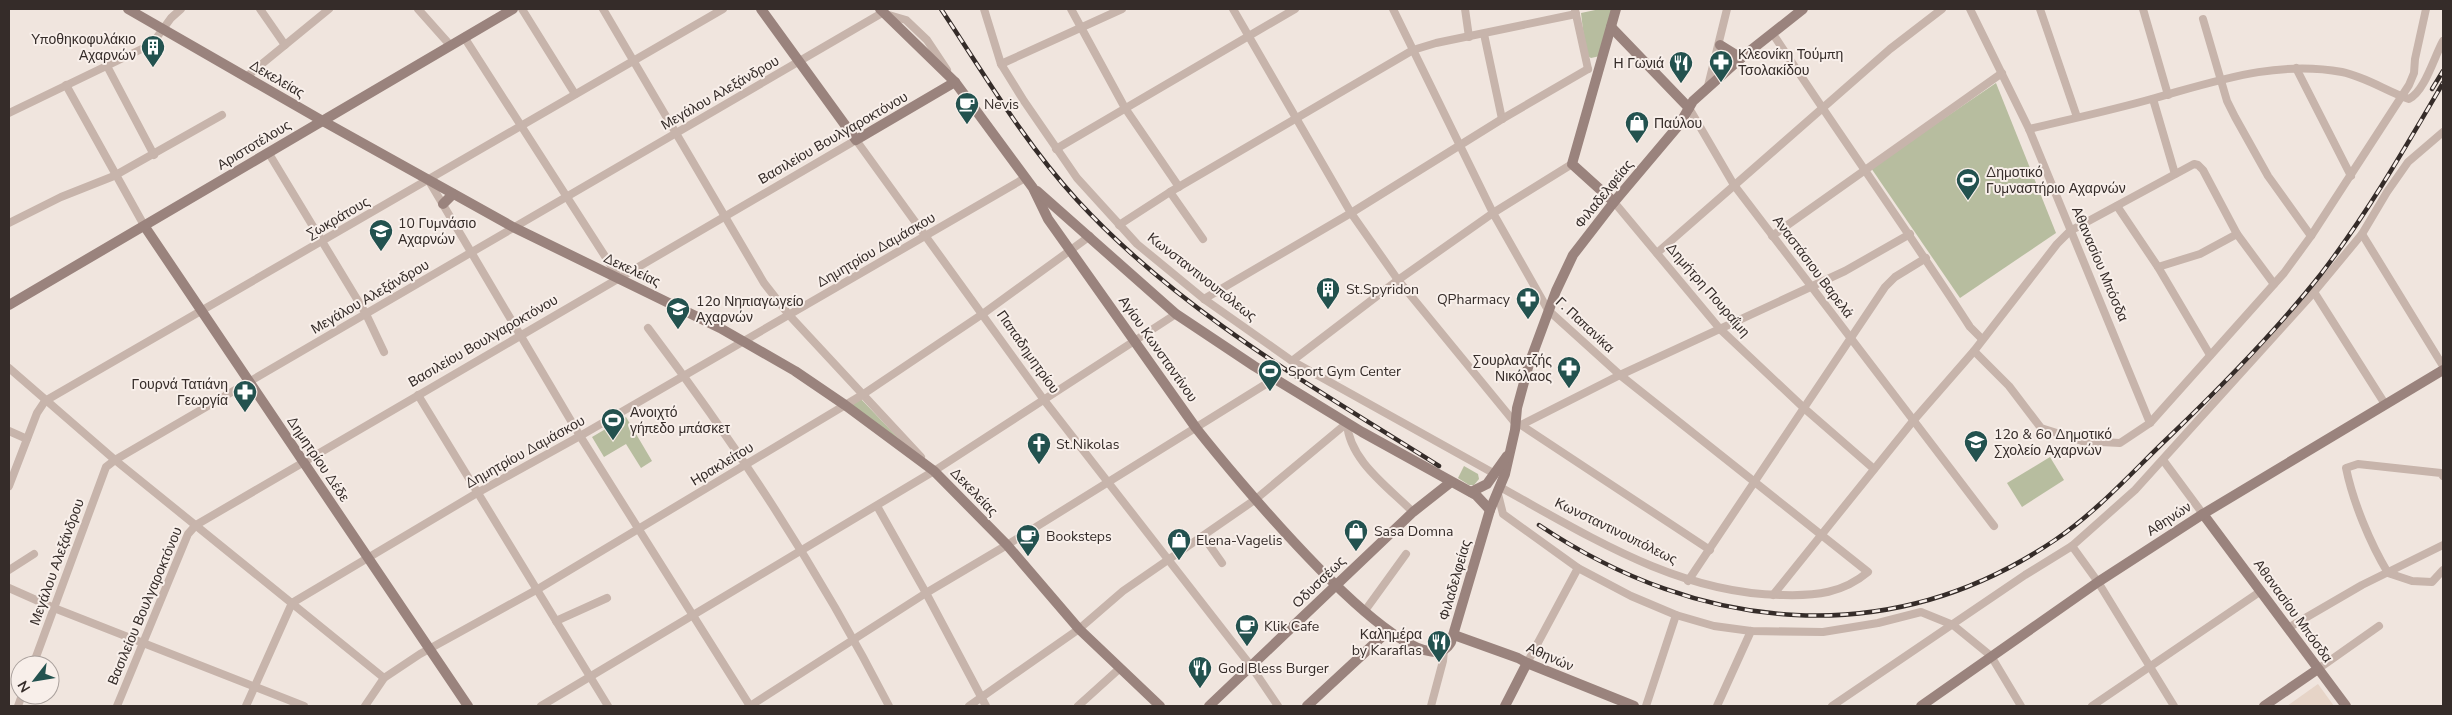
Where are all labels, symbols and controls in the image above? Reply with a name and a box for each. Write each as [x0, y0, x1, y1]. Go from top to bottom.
place label: Υποθηκοφυλάκιο Αχαρνών [31, 30, 136, 65]
building icon: Υποθηκοφυλάκιο Αχαρνών [140, 34, 166, 68]
place label: Κλεονίκη Τούμπη Τσολακίδου [1738, 45, 1843, 80]
pharmacy icon: Κλεονίκη Τούμπη Τσολακίδου [1708, 49, 1734, 83]
restaurant icon: Η Γωνιά [1668, 50, 1694, 84]
street label: Μεγάλου Αλεξάνδρου [657, 51, 783, 135]
place label: Η Γωνιά [1613, 54, 1664, 73]
street label: Δεκελείας [246, 56, 308, 103]
street label: Βασιλείου Βουλγαροκτόνου [755, 87, 911, 189]
cafe icon: Nevis [954, 91, 980, 125]
place label: Nevis [984, 95, 1019, 114]
shop icon: Παύλου [1624, 110, 1650, 144]
place label: Παύλου [1654, 114, 1702, 133]
street label: Αριστοτέλους [214, 115, 295, 174]
street label: Φιλαδελφείας [1570, 155, 1638, 232]
place label: Δημοτικό Γυμναστήριο Αχαρνών [1986, 163, 2126, 198]
sports icon: Δημοτικό Γυμναστήριο Αχαρνών [1955, 167, 1981, 201]
street label: Σωκράτους [303, 192, 373, 244]
street label: Αθανασίου Μπόσδα [2067, 204, 2133, 324]
street label: Δημητρίου Δαμάσκου [813, 208, 939, 292]
street label: Αναστάσιου Βαρελά [1768, 212, 1858, 322]
place label: 10 Γυμνάσιο Αχαρνών [398, 214, 476, 249]
school or university icon: 10 Γυμνάσιο Αχαρνών [368, 218, 394, 252]
street label: Κωνσταντινουπόλεως [1143, 228, 1261, 326]
street label: Δημήτρη Πουραΐμη [1662, 239, 1754, 341]
street label: Δεκελείας [600, 249, 664, 292]
street label: Μεγάλου Αλεξάνδρου [307, 255, 433, 339]
building icon: St.Spyridon [1315, 276, 1341, 310]
place label: St.Spyridon [1346, 280, 1419, 299]
pharmacy icon: QPharmacy [1515, 286, 1541, 320]
street label: Βασιλείου Βουλγαροκτόνου [405, 290, 561, 392]
place label: QPharmacy [1437, 290, 1511, 309]
place label: 12ο Νηπιαγωγείο Αχαρνών [696, 292, 804, 327]
street label: Αγίου Κωνσταντίνου [1114, 292, 1202, 406]
street label: Γ. Παπανίκα [1551, 293, 1619, 357]
school or university icon: 12ο Νηπιαγωγείο Αχαρνών [665, 296, 691, 330]
street label: Παπαδημητρίου [992, 306, 1064, 398]
place label: Σουρλαντζής Νικόλαος [1473, 351, 1552, 386]
pharmacy icon: Σουρλαντζής Νικόλαος [1556, 355, 1582, 389]
sports icon: Sport Gym Center [1257, 358, 1283, 392]
place label: Sport Gym Center [1288, 362, 1401, 381]
place label: Γουρνά Τατιάνη Γεωργία [132, 375, 228, 410]
pharmacy icon: Γουρνά Τατιάνη Γεωργία [232, 379, 258, 413]
place label: Ανοιχτό γήπεδο μπάσκετ [630, 403, 730, 438]
sports icon: Ανοιχτό γήπεδο μπάσκετ [600, 407, 626, 441]
street label: Δημητρίου Δαμάσκου [462, 411, 588, 493]
street label: Δημητρίου Δέδε [282, 412, 354, 506]
place label: 12ο & 6ο Δημοτικό Σχολείο Αχαρνών [1994, 425, 2112, 460]
school or university icon: 12ο & 6ο Δημοτικό Σχολείο Αχαρνών [1963, 429, 1989, 463]
church icon: St.Nikolas [1026, 431, 1052, 465]
place label: St.Nikolas [1056, 435, 1120, 454]
street label: Ηρακλείτου [687, 438, 757, 490]
street label: Δεκελείας [946, 464, 1002, 521]
street label: Κωνσταντινουπόλεως [1552, 493, 1681, 569]
street label: Μεγάλου Αλεξάνδρου [25, 496, 89, 628]
street label: Αθηνών [2143, 497, 2195, 541]
shop icon: Sasa Domna [1343, 518, 1369, 552]
place label: Sasa Domna [1374, 522, 1453, 541]
cafe icon: Booksteps [1015, 523, 1041, 557]
street label: Βασιλείου Βουλγαροκτόνου [103, 524, 187, 688]
place label: Booksteps [1046, 527, 1112, 546]
shop icon: Elena-Vagelis [1166, 527, 1192, 561]
place label: Elena-Vagelis [1196, 531, 1283, 550]
street label: Φιλαδελφείας [1434, 537, 1476, 623]
street label: Οδυσσέως [1288, 552, 1350, 612]
street label: Αθανασίου Μπόσδα [2249, 556, 2337, 666]
cafe icon: Klik Cafe [1234, 613, 1260, 647]
place label: Klik Cafe [1264, 617, 1319, 636]
place label: Καλημέρα by Karaflas [1352, 625, 1422, 660]
restaurant icon: Καλημέρα by Karaflas [1426, 629, 1452, 663]
street label: Αθηνών [1523, 638, 1577, 676]
north arrow [10, 655, 60, 705]
restaurant icon: God Bless Burger [1187, 655, 1213, 689]
place label: God Bless Burger [1218, 659, 1329, 678]
text: N [13, 677, 35, 696]

